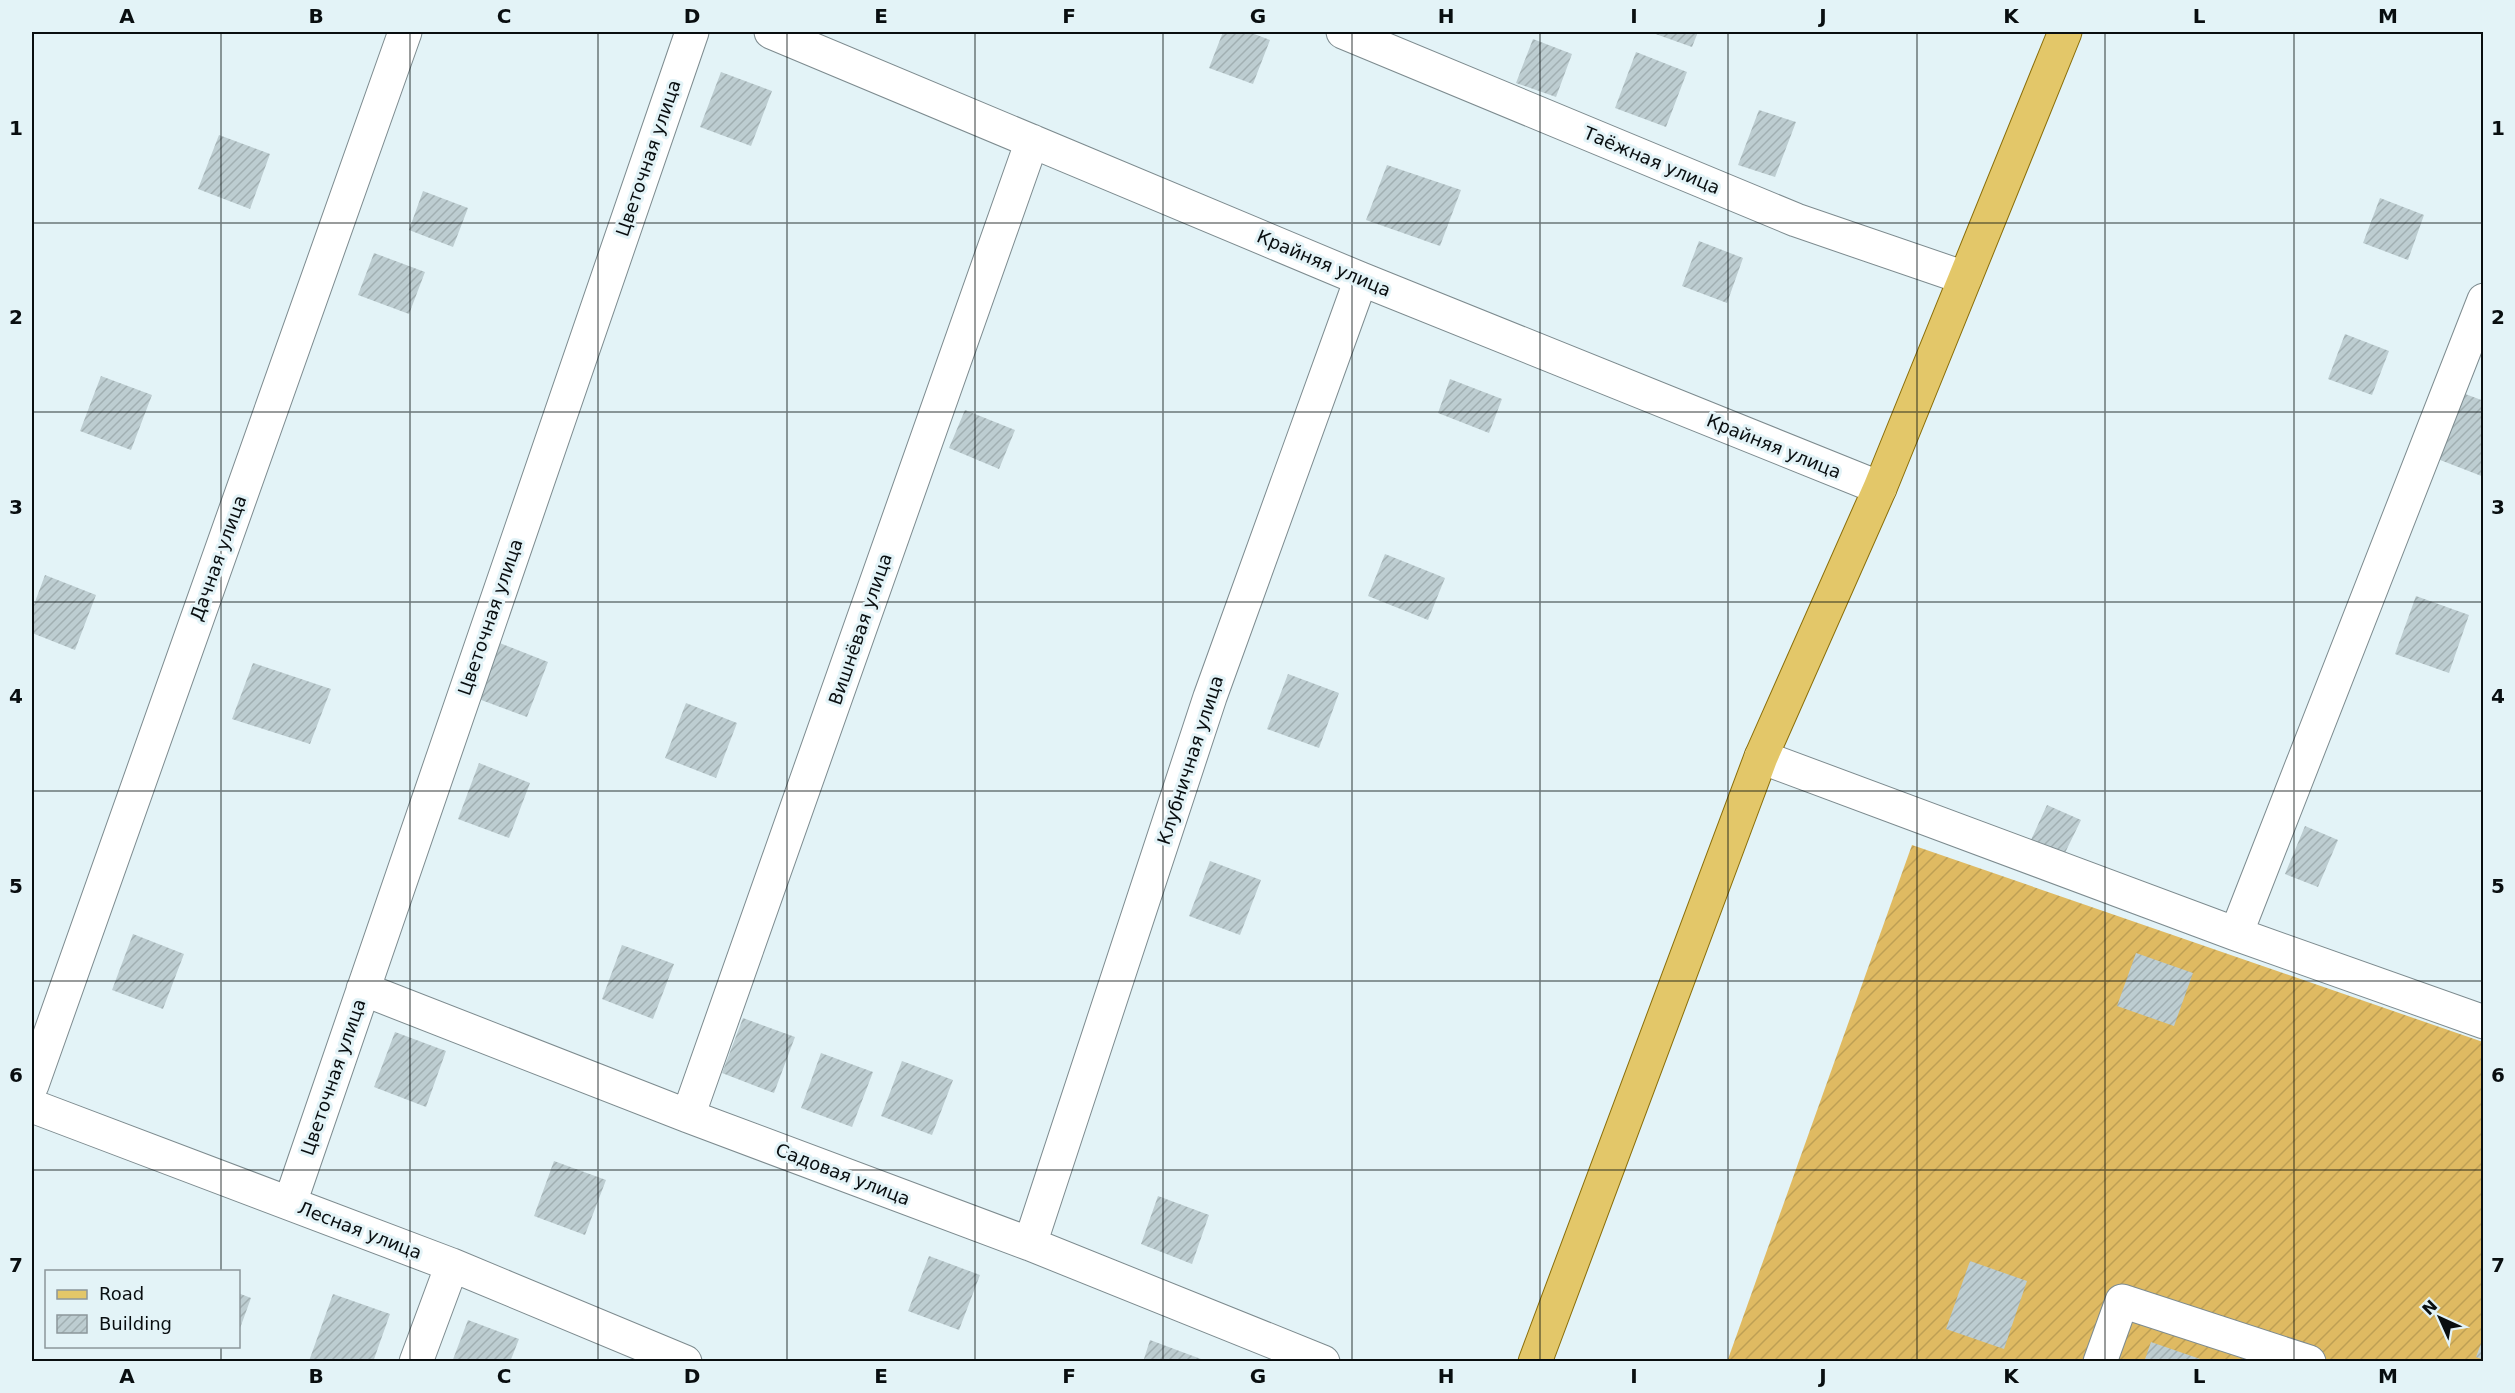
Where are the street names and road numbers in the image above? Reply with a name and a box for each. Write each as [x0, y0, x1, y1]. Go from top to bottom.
street label: Цветочная улица [611, 77, 685, 239]
street label: Таёжная улица [1580, 121, 1723, 198]
street label: Крайняя улица [1254, 225, 1394, 301]
street label: Крайняя улица [1704, 409, 1844, 483]
street label: Дачная улица [186, 492, 250, 624]
street label: Цветочная улица [453, 536, 527, 698]
street label: Вишнёвая улица [824, 551, 896, 707]
street label: Клубничная улица [1153, 673, 1227, 847]
street label: Цветочная улица [296, 996, 370, 1158]
street label: Садовая улица [773, 1139, 913, 1209]
street label: Лесная улица [295, 1197, 425, 1263]

